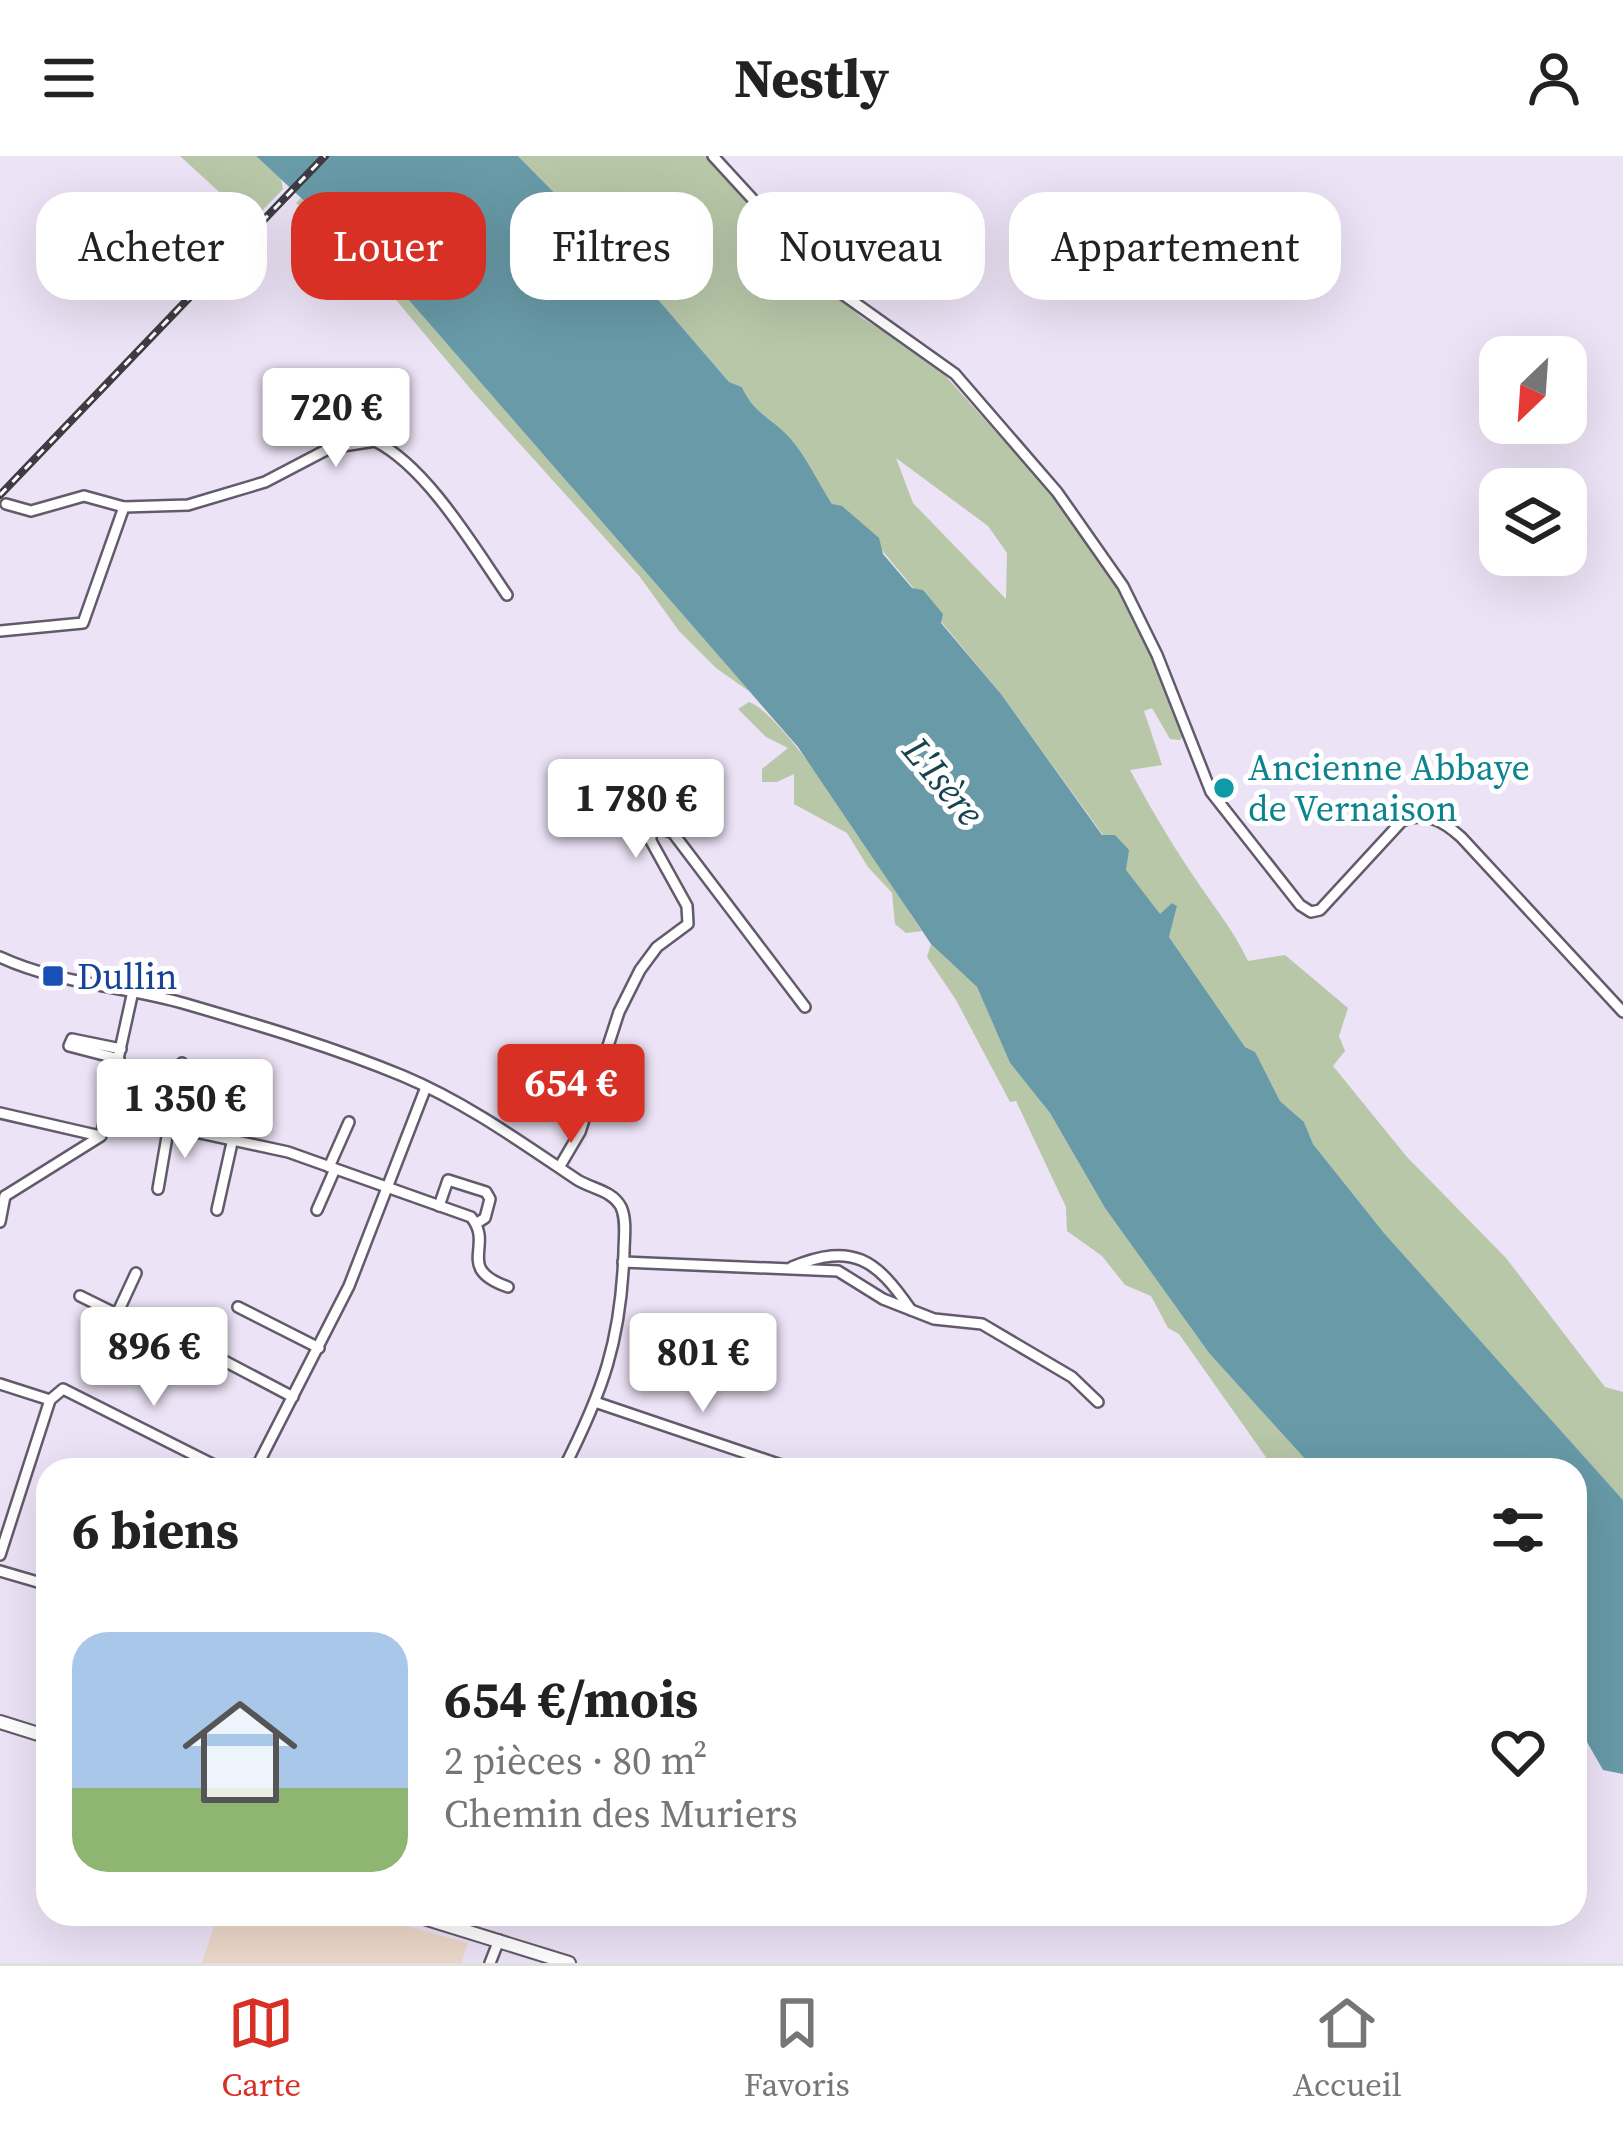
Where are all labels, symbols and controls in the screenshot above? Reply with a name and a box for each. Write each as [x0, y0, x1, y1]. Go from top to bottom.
text: Nestly [734, 41, 889, 115]
icon: menu [36, 45, 102, 111]
icon: person [1521, 45, 1587, 111]
chip: Acheter [36, 192, 267, 300]
chip: Louer [291, 192, 486, 300]
chip: Filtres [510, 192, 713, 300]
chip: Nouveau [737, 192, 985, 300]
chip: Appartement [1009, 192, 1341, 300]
north arrow [1479, 336, 1587, 444]
map controls [1479, 336, 1587, 576]
pin: 720 € [252, 368, 420, 470]
text: 720 € [290, 380, 382, 433]
button: layers [1479, 468, 1587, 576]
water label: L'Isère [890, 725, 996, 837]
place label: Ancienne Abbaye de Vernaison [1248, 743, 1530, 833]
pin: 1 780 € [525, 759, 747, 861]
text: 1 780 € [575, 771, 697, 824]
marker: Ancienne Abbaye de Vernaison [1211, 775, 1237, 801]
place label: Dullin [77, 952, 178, 1001]
marker: Dullin [40, 963, 66, 989]
pin: 654 € [487, 1044, 655, 1146]
text: 654 € [525, 1056, 617, 1109]
pin: 1 350 € [74, 1059, 296, 1161]
text: 1 350 € [124, 1071, 246, 1124]
pin: 896 € [70, 1307, 238, 1409]
pin: 801 € [619, 1313, 787, 1415]
text: 896 € [108, 1319, 200, 1372]
text: 801 € [657, 1325, 749, 1378]
text: 6 biens [72, 1495, 239, 1565]
icon: filters [1485, 1497, 1551, 1563]
text: 654 €/mois [444, 1664, 698, 1734]
icon: home [168, 1680, 312, 1824]
icon: heart [1485, 1719, 1551, 1785]
text: 2 pièces · 80 m² [444, 1734, 707, 1787]
text: Chemin des Muriers [444, 1787, 798, 1840]
tab: Carte [221, 1990, 301, 2107]
tab: Favoris [744, 1990, 850, 2107]
tab: Accueil [1293, 1990, 1402, 2107]

